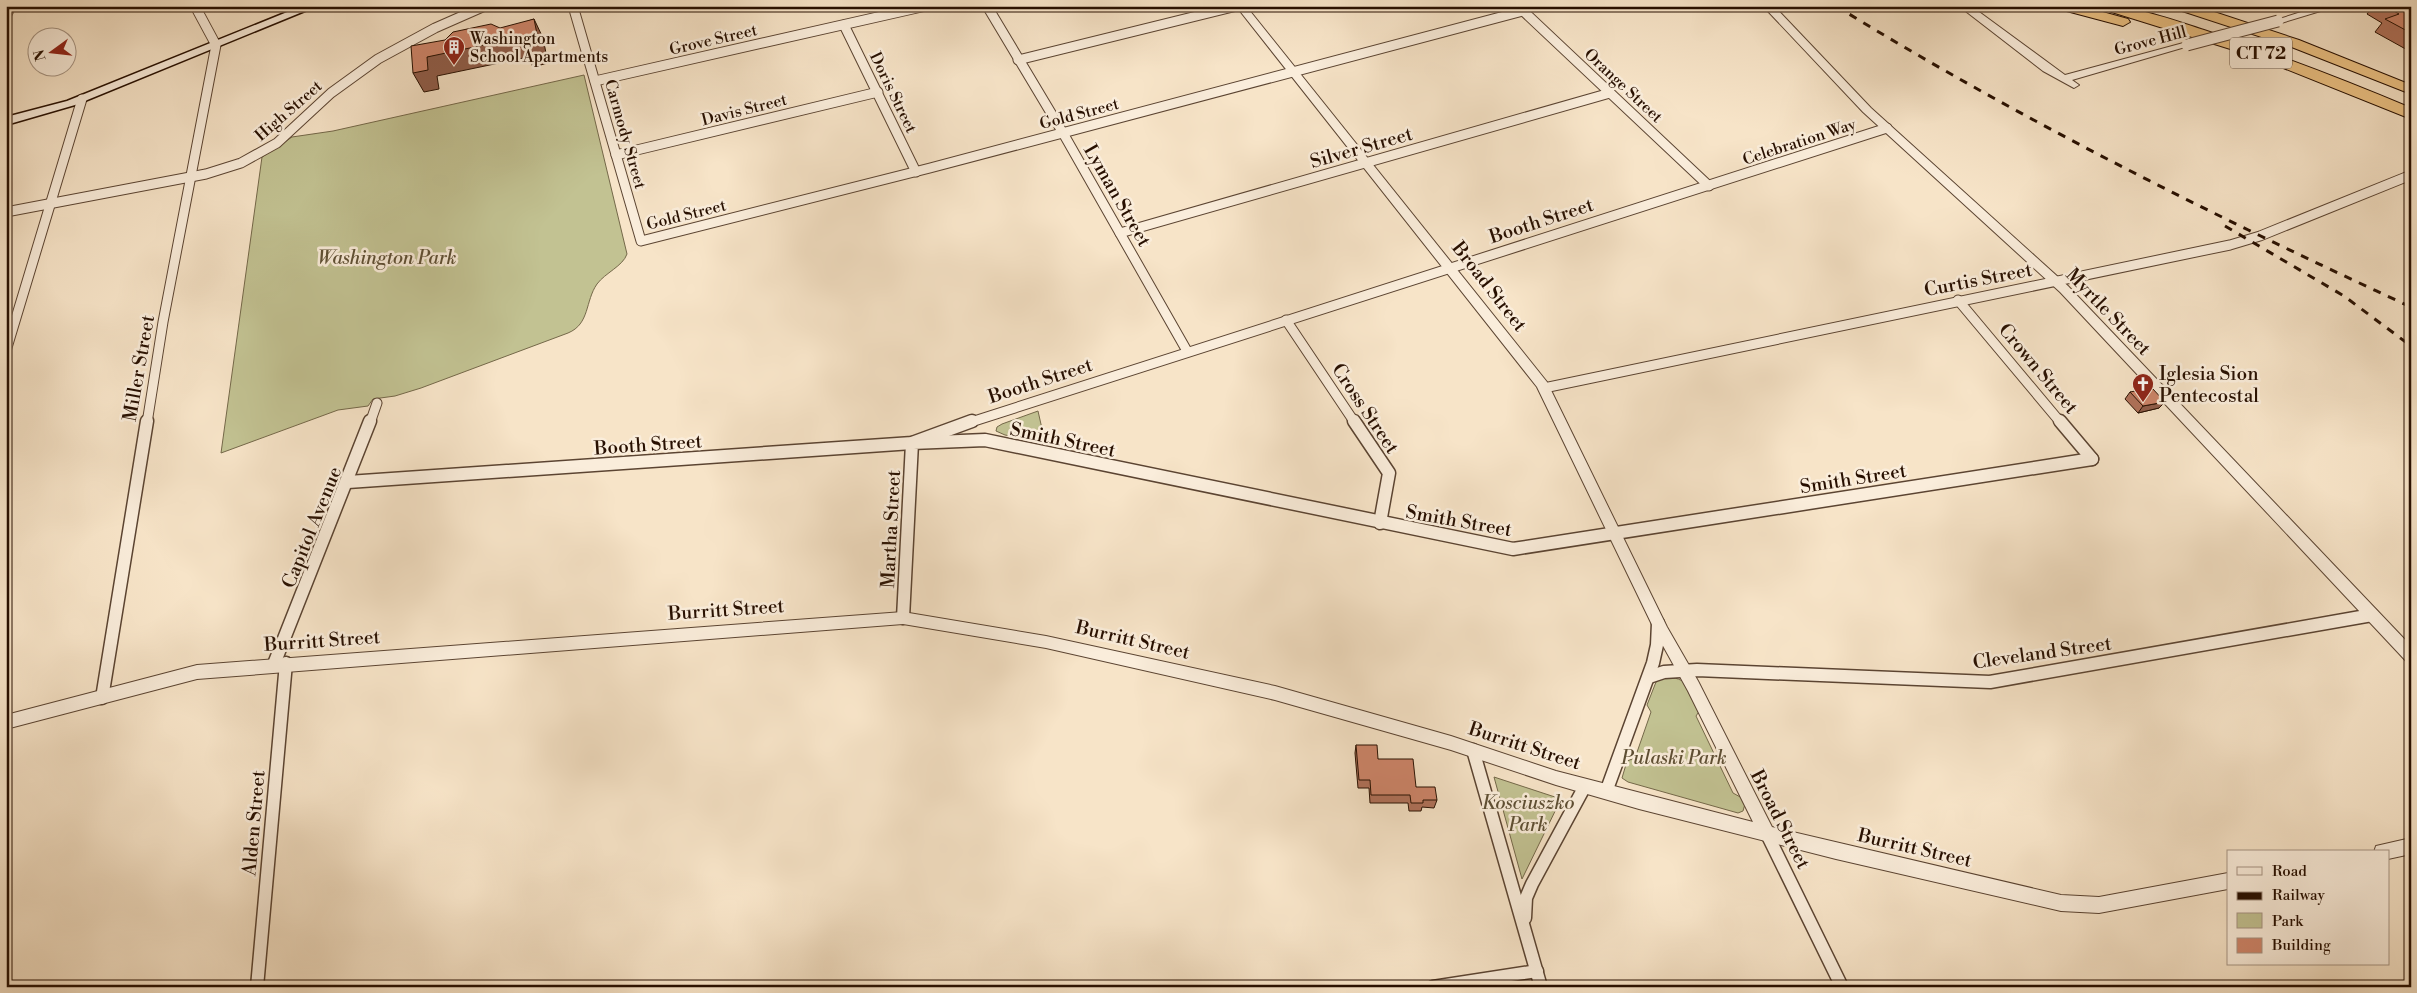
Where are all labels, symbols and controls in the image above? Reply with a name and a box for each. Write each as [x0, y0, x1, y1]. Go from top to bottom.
street label: Grove Street [667, 20, 760, 60]
street label: Grove Hill [2112, 22, 2189, 60]
north arrow [28, 28, 78, 78]
place label: Washington School Apartments [469, 29, 608, 67]
building icon: Washington School Apartments [442, 35, 466, 66]
road number: CT 72 [2230, 38, 2292, 68]
street label: Orange Street [1580, 44, 1667, 127]
text: N [30, 47, 51, 63]
street label: Doris Street [865, 49, 921, 137]
street label: High Street [251, 76, 327, 145]
street label: Carmody Street [600, 77, 650, 192]
street label: Davis Street [699, 90, 789, 130]
street label: Gold Street [1037, 94, 1121, 134]
street label: Celebration Way [1740, 114, 1859, 170]
street label: Silver Street [1307, 122, 1416, 174]
street label: Lyman Street [1078, 140, 1156, 251]
street label: Booth Street [1485, 193, 1597, 249]
street label: Gold Street [644, 195, 728, 235]
street label: Broad Street [1446, 236, 1532, 337]
park label: Washington Park [318, 246, 457, 270]
street label: Curtis Street [1922, 258, 2034, 302]
street label: Myrtle Street [2061, 263, 2156, 361]
street label: Miller Street [118, 313, 160, 423]
street label: Crown Street [1993, 318, 2083, 419]
street label: Booth Street [984, 353, 1096, 409]
street label: Cross Street [1326, 359, 1404, 459]
place label: Iglesia Sion Pentecostal [2159, 362, 2259, 408]
church icon: Iglesia Sion Pentecostal [2131, 372, 2155, 403]
street label: Smith Street [1008, 417, 1118, 463]
street label: Booth Street [592, 429, 703, 461]
street label: Smith Street [1798, 459, 1908, 499]
street label: Capitol Avenue [277, 463, 347, 592]
street label: Martha Street [876, 469, 906, 589]
street label: Smith Street [1404, 500, 1514, 542]
street label: Burritt Street [666, 594, 785, 626]
street label: Burritt Street [1072, 615, 1192, 665]
street label: Burritt Street [262, 625, 381, 657]
street label: Cleveland Street [1971, 631, 2113, 675]
street label: Burritt Street [1465, 716, 1584, 775]
park label: Pulaski Park [1620, 746, 1727, 770]
street label: Broad Street [1744, 765, 1815, 873]
street label: Alden Street [237, 769, 271, 878]
park label: Kosciuszko Park [1482, 791, 1574, 837]
street label: Burritt Street [1854, 823, 1974, 873]
legend [2227, 850, 2390, 966]
text: Road [2272, 862, 2307, 881]
text: Railway [2272, 886, 2326, 905]
text: Park [2272, 912, 2304, 931]
text: Building [2271, 936, 2331, 955]

